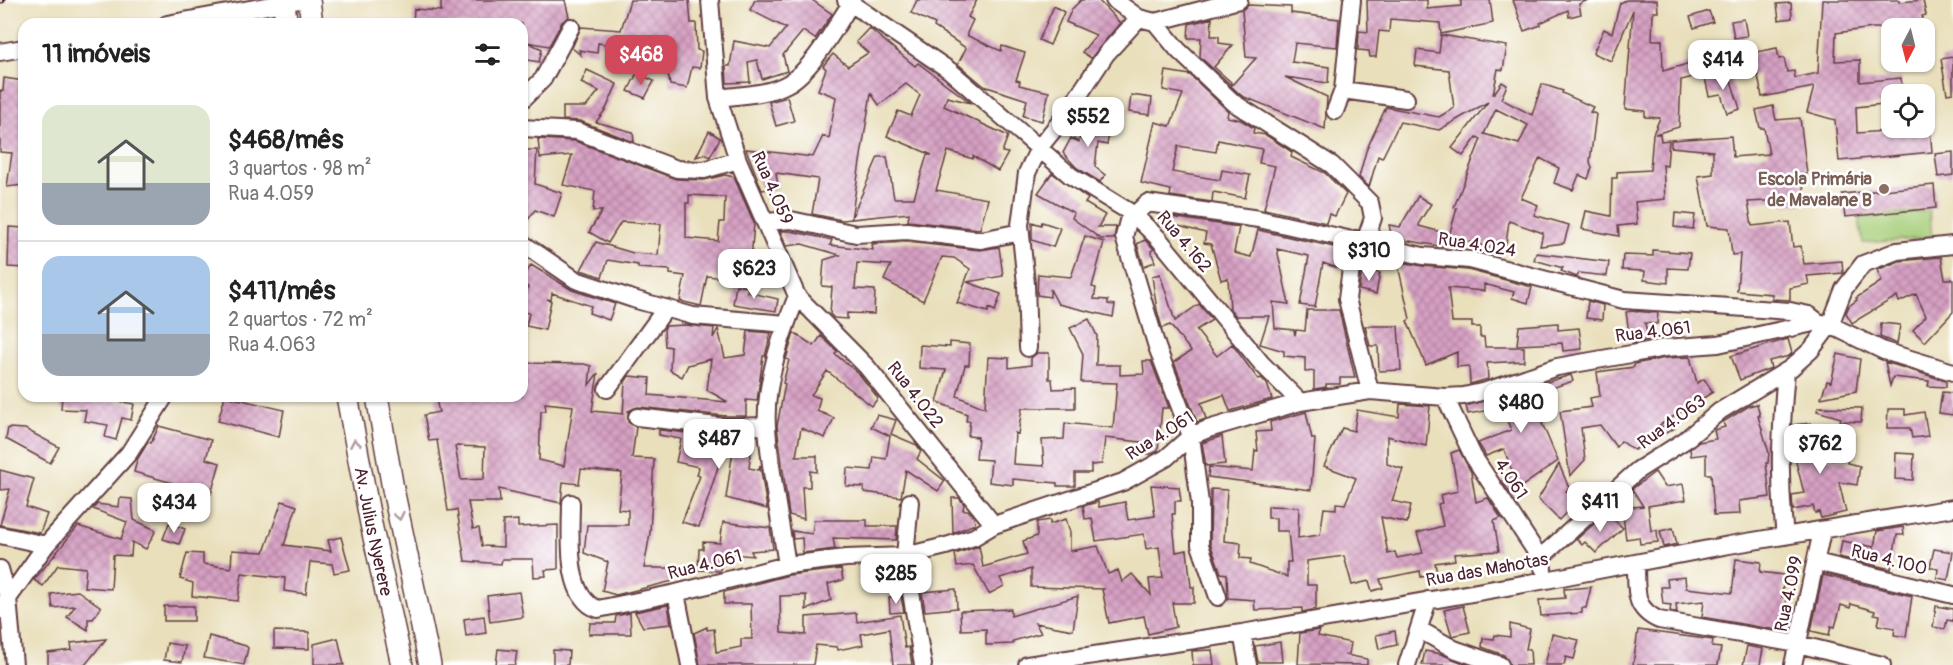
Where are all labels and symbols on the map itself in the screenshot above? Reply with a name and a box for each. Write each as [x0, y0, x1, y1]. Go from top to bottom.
north arrow [1881, 18, 1935, 72]
pin: $468 [605, 35, 677, 86]
pin: $414 [1687, 40, 1759, 91]
pin: $552 [1052, 97, 1124, 148]
street label: Rua 4.059 [746, 148, 798, 228]
place label: Escola Primária de Mavalane B [1758, 168, 1873, 212]
marker: Escola Primária de Mavalane B [1877, 182, 1891, 196]
street label: Rua 4.162 [1151, 206, 1217, 278]
street label: Rua 4.024 [1436, 227, 1518, 263]
pin: $310 [1333, 231, 1405, 282]
pin: $623 [718, 249, 790, 300]
street label: Rua 4.061 [1614, 316, 1692, 348]
street label: Rua 4.022 [882, 357, 948, 433]
pin: $480 [1485, 383, 1557, 434]
street label: Rua 4.063 [1633, 389, 1711, 455]
street label: Rua 4.061 [1122, 406, 1198, 466]
pin: $487 [683, 419, 755, 470]
pin: $762 [1784, 424, 1856, 475]
one-way arrow [349, 439, 362, 449]
street label: 4.061 [1489, 454, 1533, 504]
street label: Av. Julius Nyerere [349, 465, 398, 598]
pin: $411 [1564, 482, 1636, 533]
pin: $434 [138, 483, 210, 534]
one-way arrow [391, 510, 404, 520]
street label: Rua 4.100 [1848, 539, 1930, 581]
street label: Rua 4.061 [665, 545, 745, 585]
street label: Rua das Mahotas [1424, 548, 1550, 592]
pin: $285 [860, 554, 932, 605]
street label: Rua 4.099 [1770, 554, 1808, 634]

